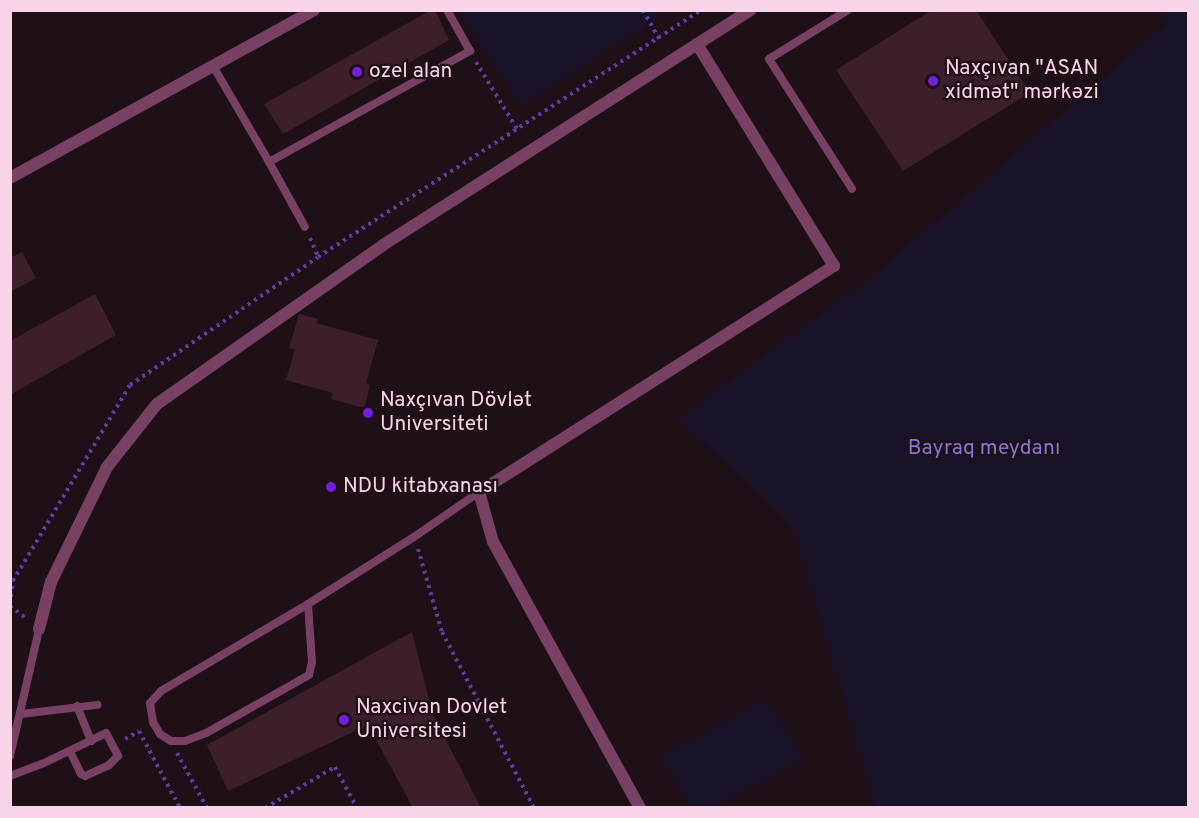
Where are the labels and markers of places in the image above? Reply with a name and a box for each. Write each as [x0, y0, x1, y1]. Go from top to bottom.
place label: Naxçıvan "ASAN xidmət" mərkəzi [945, 56, 1099, 106]
place label: ozel alan [369, 59, 452, 85]
marker: ozel alan [350, 65, 364, 79]
marker: Naxçıvan "ASAN xidmət" mərkəzi [926, 74, 940, 88]
place label: Naxçıvan Dövlət Universiteti [380, 388, 532, 438]
marker: Naxçıvan Dövlət Universiteti [361, 406, 375, 420]
place label: NDU kitabxanası [343, 474, 498, 500]
marker: NDU kitabxanası [324, 480, 338, 494]
place label: Naxcivan Dovlet Universitesi [356, 695, 507, 745]
marker: Naxcivan Dovlet Universitesi [337, 713, 351, 727]

